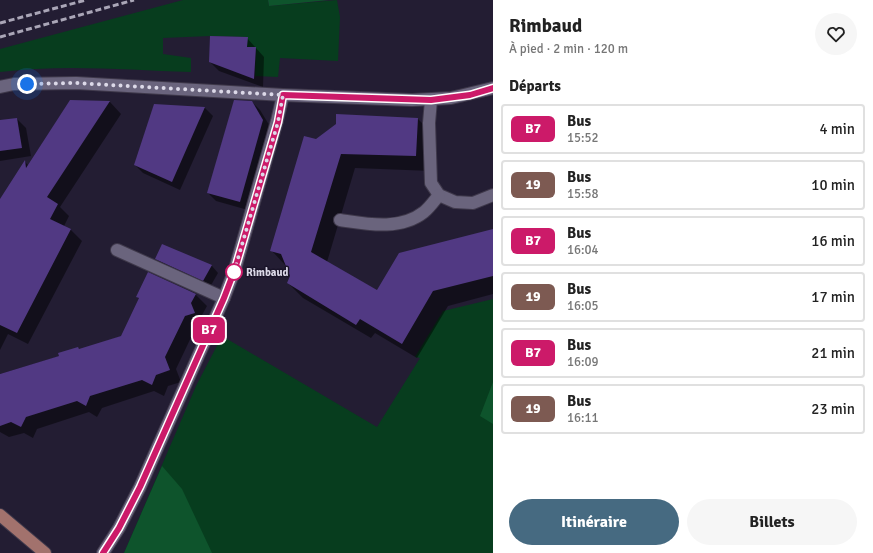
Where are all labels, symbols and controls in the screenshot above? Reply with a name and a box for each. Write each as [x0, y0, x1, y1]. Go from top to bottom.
button: heart [815, 13, 857, 55]
text: Rimbaud [509, 14, 582, 38]
text: À pied · 2 min · 120 m [509, 41, 628, 57]
your location [17, 74, 37, 94]
text: Départs [509, 77, 561, 95]
text: Bus [567, 112, 591, 130]
text: B7 [525, 120, 541, 137]
text: 4 min [819, 120, 855, 138]
text: 15:52 [567, 130, 599, 146]
text: Bus [567, 168, 591, 186]
text: 19 [525, 176, 541, 193]
text: 10 min [811, 176, 855, 194]
text: 15:58 [567, 186, 599, 202]
text: Bus [567, 224, 591, 242]
text: B7 [525, 232, 541, 249]
text: 16 min [811, 232, 855, 250]
text: 16:04 [567, 242, 599, 258]
marker: Rimbaud [225, 263, 243, 281]
place label: Rimbaud [246, 266, 289, 279]
text: Bus [567, 280, 591, 298]
text: 19 [525, 288, 541, 305]
text: 17 min [811, 288, 855, 306]
text: 16:05 [567, 298, 599, 314]
line badge: B7 [191, 317, 227, 343]
text: B7 [201, 321, 217, 338]
text: Bus [567, 336, 591, 354]
text: B7 [525, 344, 541, 361]
text: 21 min [811, 344, 855, 362]
text: 16:09 [567, 354, 599, 370]
text: Bus [567, 392, 591, 410]
text: 19 [525, 400, 541, 417]
text: 23 min [811, 400, 855, 418]
text: 16:11 [567, 410, 599, 426]
button: Itinéraire [509, 499, 679, 545]
button: Billets [687, 499, 857, 545]

